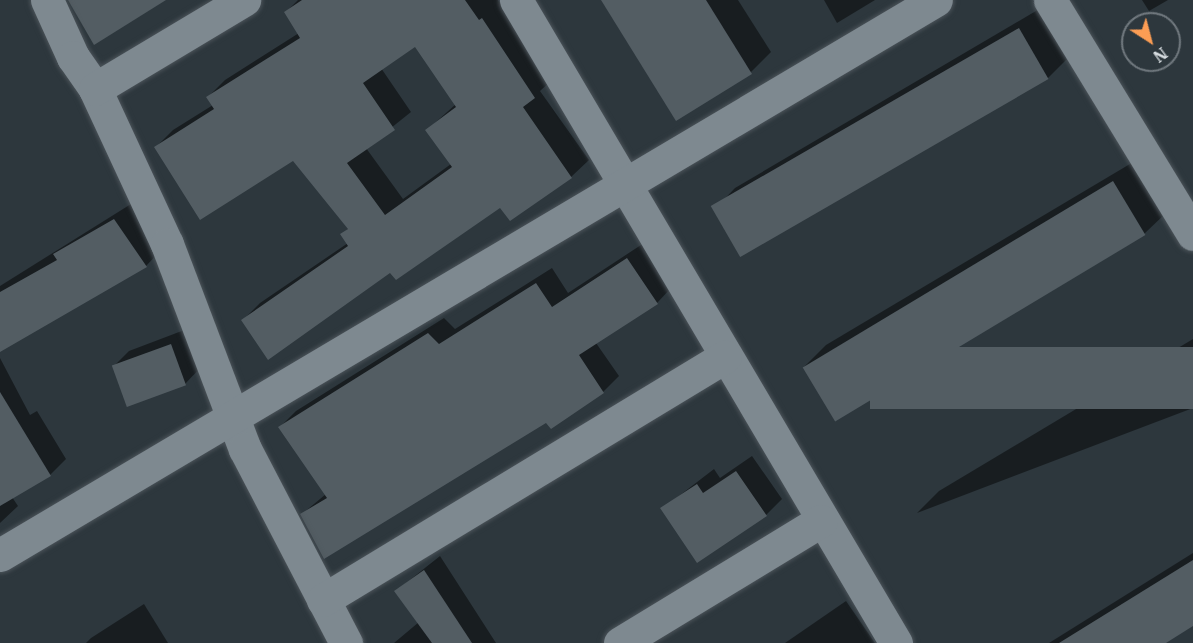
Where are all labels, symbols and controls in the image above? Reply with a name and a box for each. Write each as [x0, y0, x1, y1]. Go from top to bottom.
north arrow [1121, 12, 1181, 72]
text: N [1149, 43, 1171, 67]

